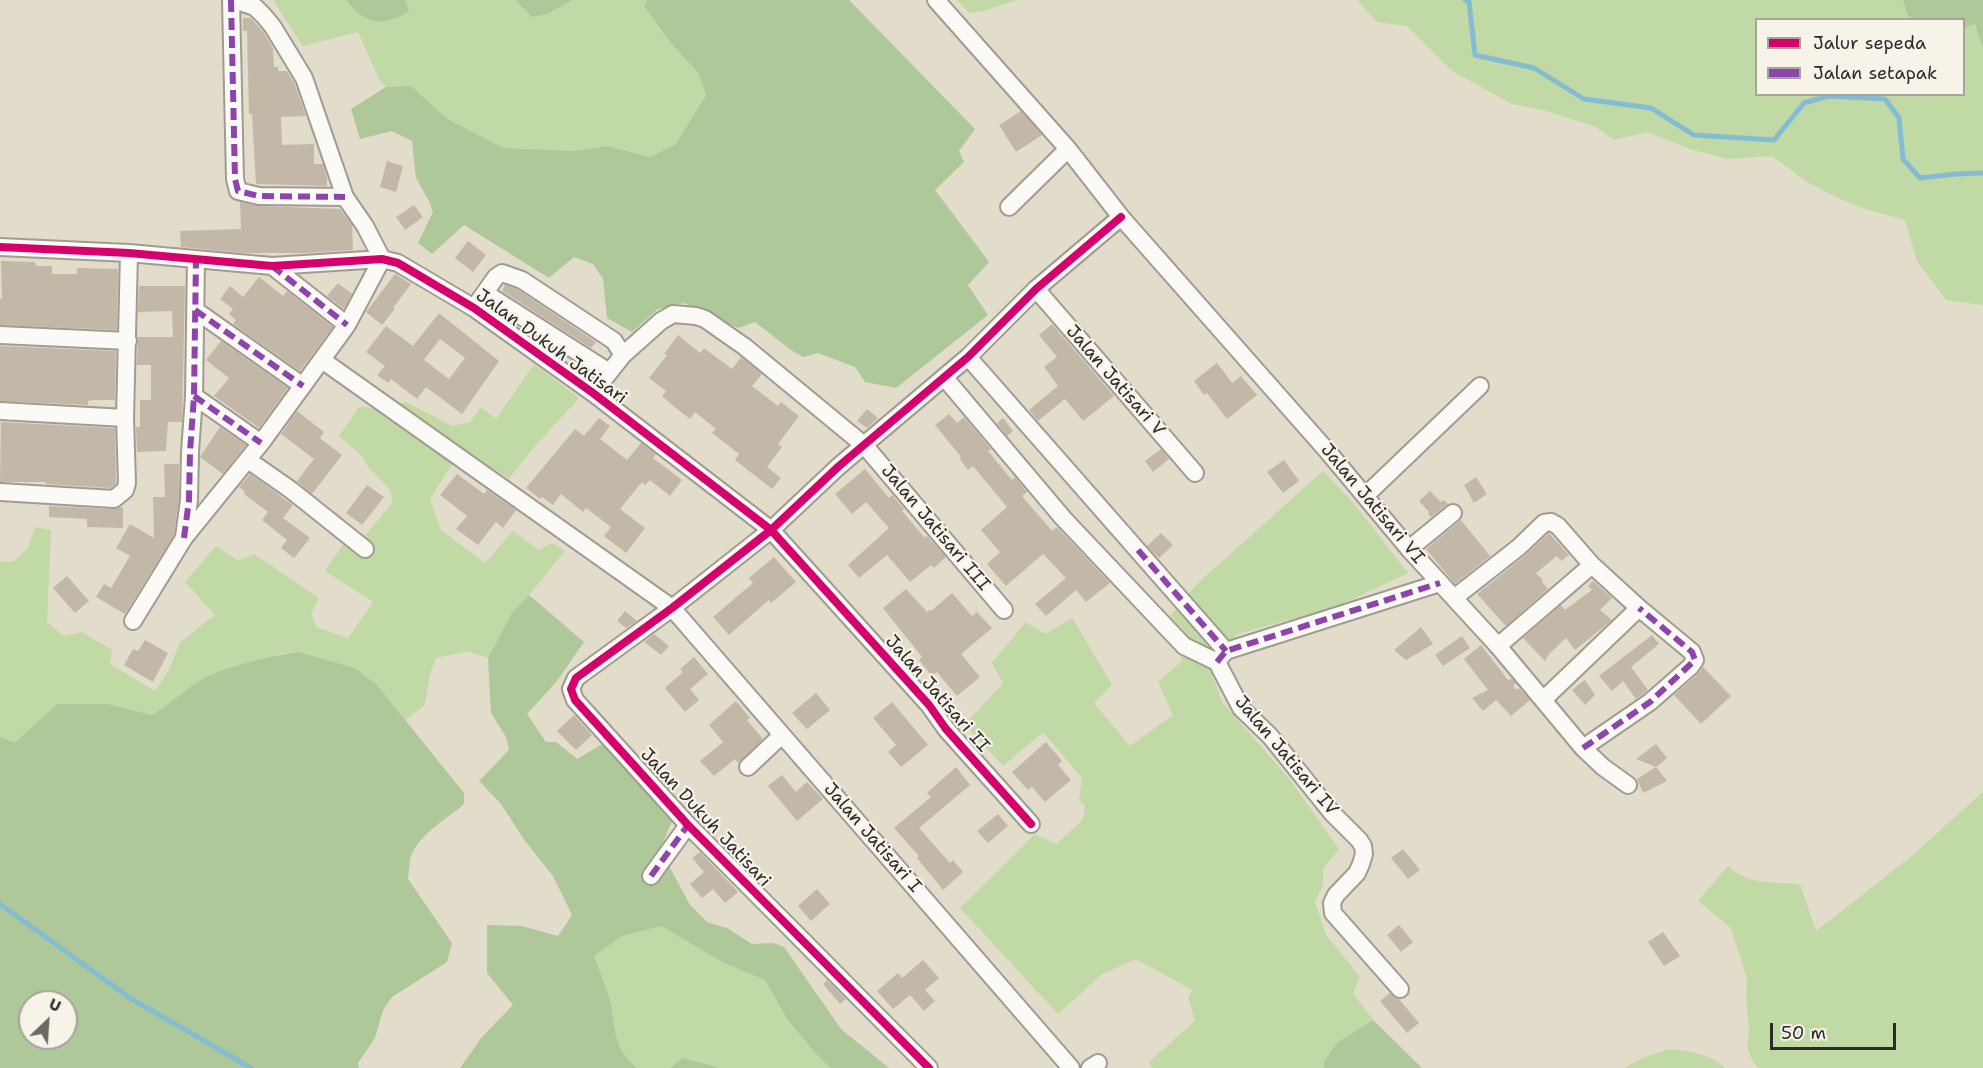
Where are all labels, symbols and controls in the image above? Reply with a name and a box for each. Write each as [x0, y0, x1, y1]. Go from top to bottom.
legend [1755, 18, 1965, 96]
text: Jalur sepeda [1813, 31, 1926, 55]
text: Jalan setapak [1813, 61, 1937, 85]
street label: Jalan Dukuh Jatisari [471, 285, 631, 409]
street label: Jalan Jatisari V [1061, 321, 1169, 441]
street label: Jalan Jatisari VI [1315, 440, 1429, 568]
street label: Jalan Jatisari III [876, 460, 994, 596]
street label: Jalan Jatisari II [880, 631, 994, 757]
street label: Jalan Jatisari IV [1230, 692, 1342, 820]
street label: Jalan Dukuh Jatisari [635, 744, 775, 892]
street label: Jalan Jatisari I [819, 779, 925, 897]
north arrow [18, 990, 78, 1050]
text: U [46, 993, 64, 1017]
scale bar [1773, 1011, 1899, 1049]
text: 50 m [1781, 1021, 1826, 1045]

